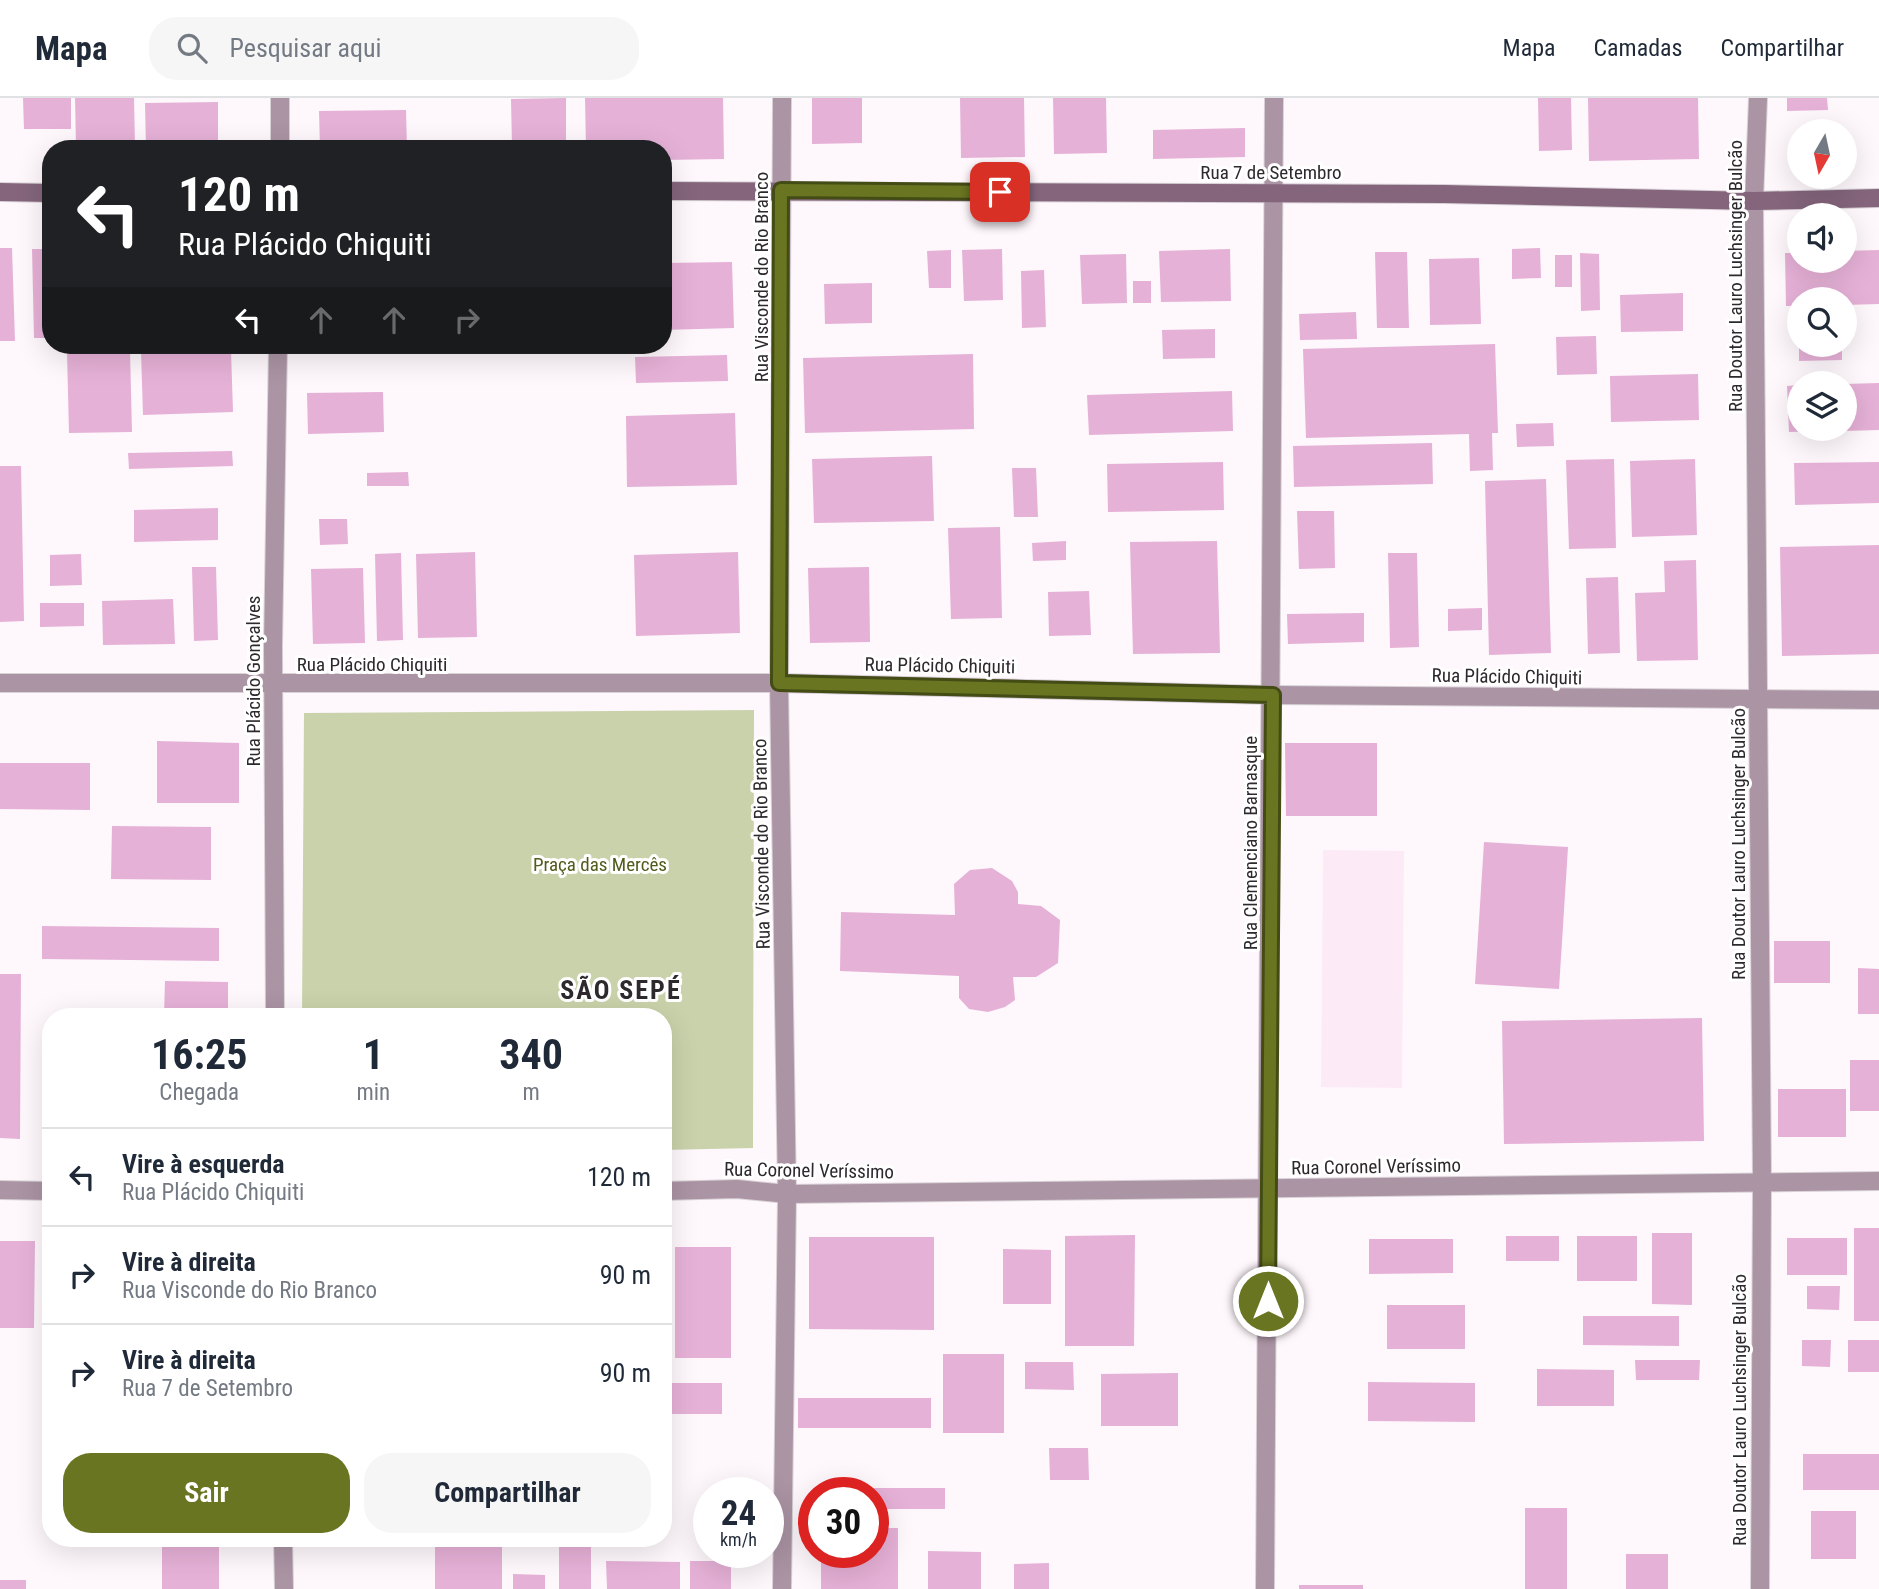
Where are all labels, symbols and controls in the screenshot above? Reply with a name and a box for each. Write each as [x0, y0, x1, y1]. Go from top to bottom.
search box [149, 17, 639, 80]
text: Mapa [35, 29, 107, 68]
icon: search [173, 29, 211, 67]
text: Pesquisar aqui [229, 33, 382, 63]
text: Mapa [1503, 34, 1556, 62]
text: Camadas [1594, 34, 1683, 62]
text: Compartilhar [1721, 34, 1844, 62]
north arrow [1787, 119, 1857, 189]
map controls [1787, 119, 1857, 441]
street label: Rua Doutor Lauro Luchsinger Bulcão [1724, 140, 1747, 412]
street label: Rua 7 de Setembro [1200, 161, 1342, 184]
pin [970, 162, 1030, 222]
text: 120 m [178, 166, 300, 223]
icon: left [63, 168, 154, 259]
street label: Rua Visconde do Rio Branco [750, 172, 773, 382]
icon: arrive [981, 173, 1019, 211]
button: sound [1787, 203, 1857, 273]
text: Rua Plácido Chiquiti [178, 225, 432, 263]
button: search [1787, 287, 1857, 357]
icon: left [229, 301, 267, 339]
icon: ahead [302, 301, 340, 339]
icon: ahead [375, 301, 413, 339]
icon: right [448, 301, 486, 339]
button: layers [1787, 371, 1857, 441]
street label: Rua Plácido Gonçalves [242, 596, 265, 766]
street label: Rua Plácido Chiquiti [297, 653, 447, 676]
street label: Rua Plácido Chiquiti [865, 653, 1015, 678]
street label: Rua Plácido Chiquiti [1432, 664, 1582, 689]
street label: Rua Doutor Lauro Luchsinger Bulcão [1727, 708, 1750, 980]
street label: Rua Clemenciano Barnasque [1239, 736, 1262, 950]
street label: Rua Visconde do Rio Branco [748, 738, 775, 950]
park label: Praça das Mercês [533, 853, 667, 876]
district label: SÃO SEPÉ [560, 975, 682, 1005]
text: 16:25 [151, 1030, 247, 1079]
text: 1 [363, 1030, 384, 1079]
text: 340 [499, 1030, 563, 1079]
text: Chegada [159, 1079, 239, 1106]
text: min [356, 1079, 390, 1106]
text: m [522, 1079, 540, 1106]
text: Vire à esquerda [122, 1149, 285, 1179]
street label: Rua Coronel Veríssimo [1291, 1154, 1461, 1179]
icon: left [63, 1158, 101, 1196]
street label: Rua Coronel Veríssimo [724, 1158, 894, 1183]
text: 120 m [587, 1162, 651, 1192]
text: Rua Plácido Chiquiti [122, 1179, 304, 1206]
text: Vire à direita [122, 1247, 256, 1277]
icon: right [63, 1256, 101, 1294]
text: 90 m [600, 1260, 651, 1290]
position arrow [1231, 1264, 1305, 1338]
street label: Rua Doutor Lauro Luchsinger Bulcão [1728, 1274, 1751, 1546]
text: Rua Visconde do Rio Branco [122, 1277, 377, 1304]
text: Vire à direita [122, 1345, 256, 1375]
icon: right [63, 1354, 101, 1392]
text: 90 m [600, 1358, 651, 1388]
text: Rua 7 de Setembro [122, 1375, 293, 1402]
button: Sair [63, 1453, 350, 1533]
button: Compartilhar [364, 1453, 651, 1533]
speed limit sign: 30 [798, 1477, 889, 1568]
text: 24 [721, 1493, 756, 1534]
text: km/h [720, 1529, 757, 1550]

